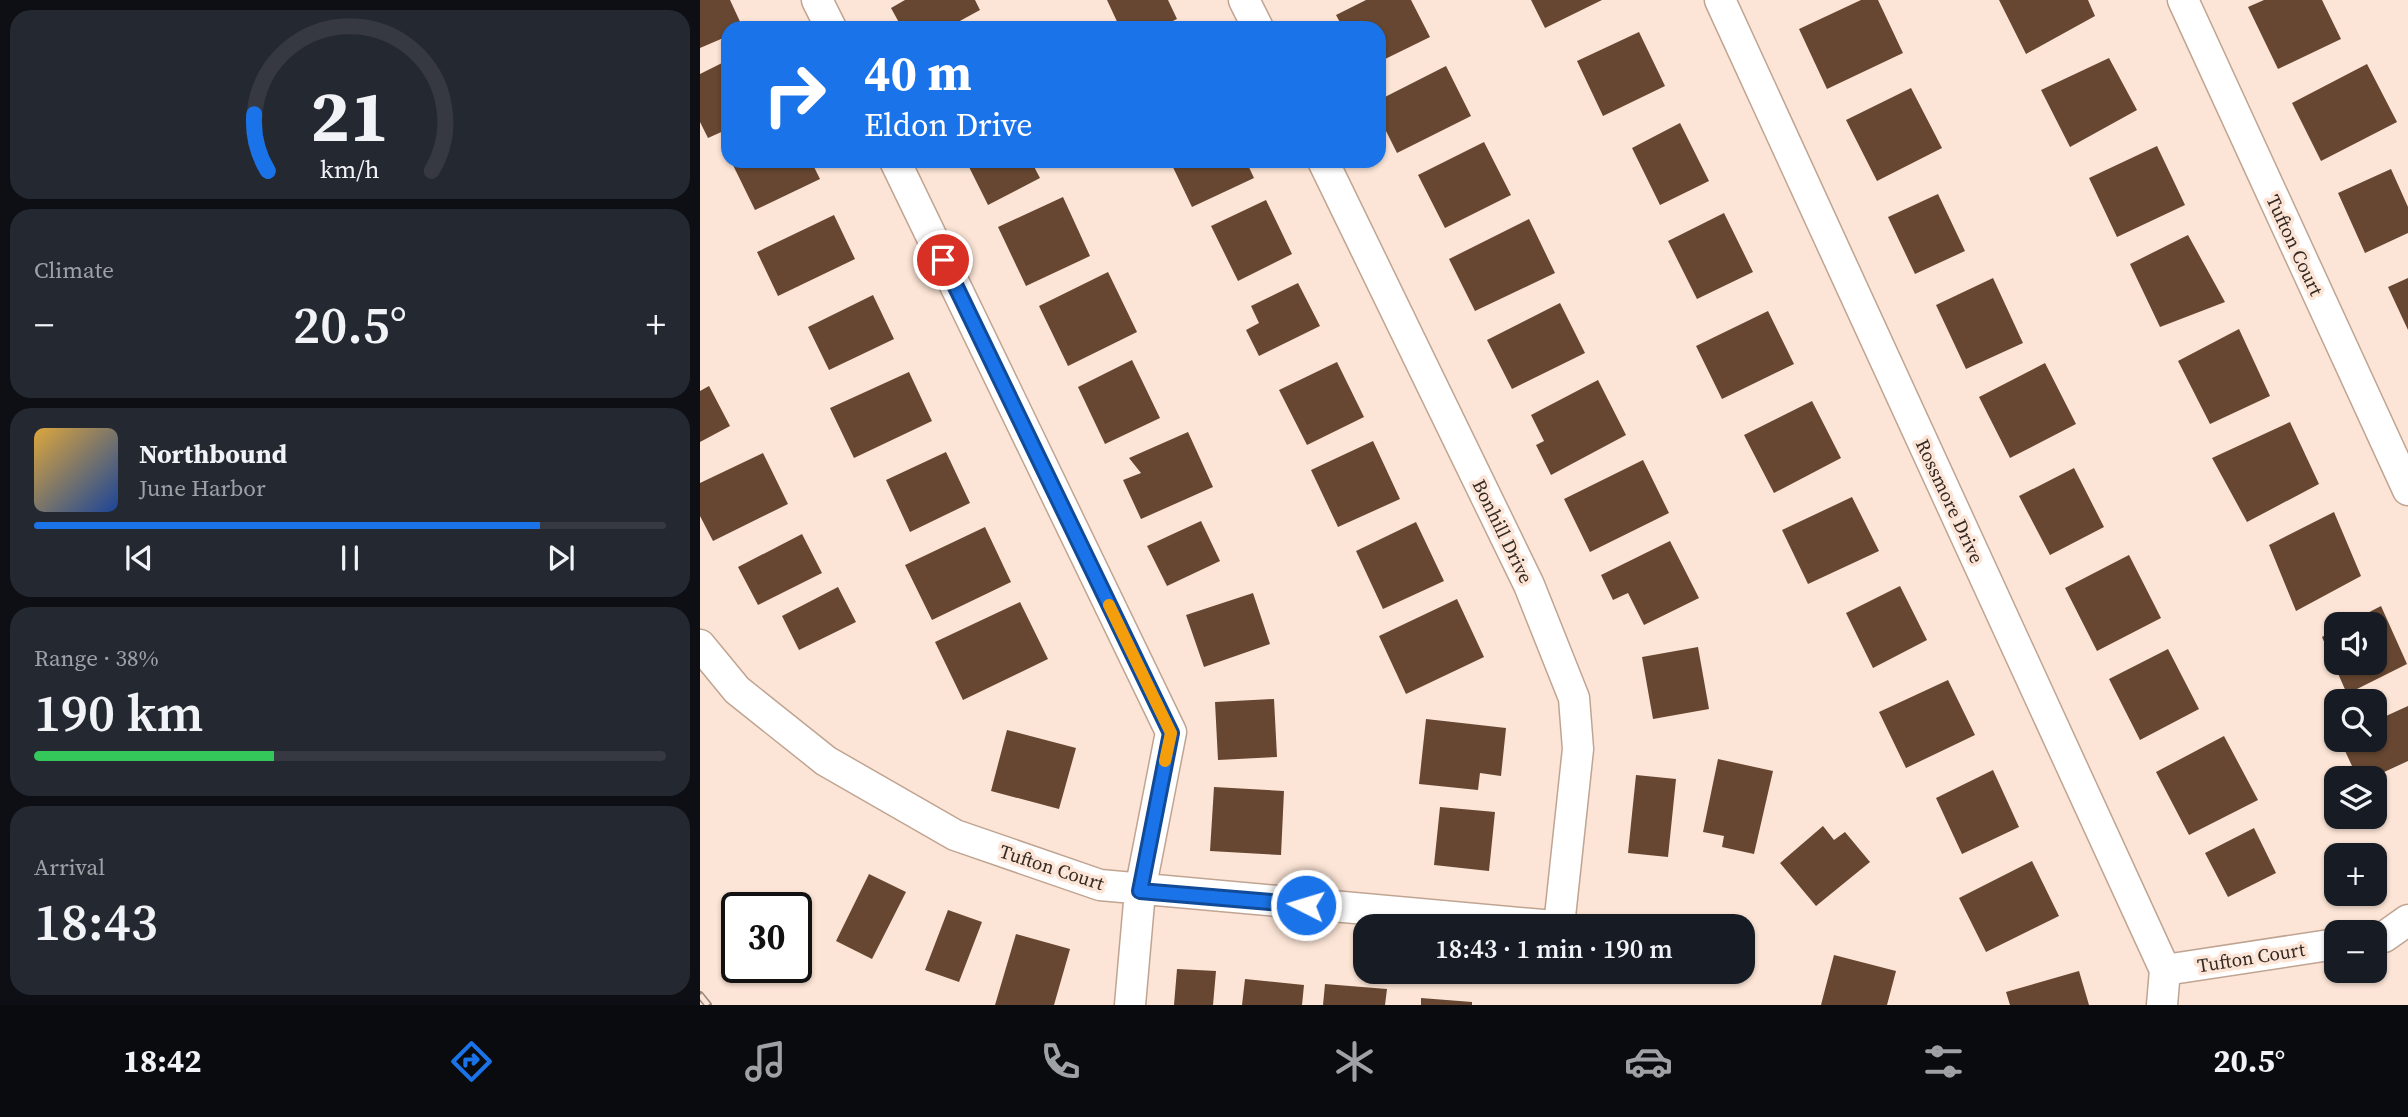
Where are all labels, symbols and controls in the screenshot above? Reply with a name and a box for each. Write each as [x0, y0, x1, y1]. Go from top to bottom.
text: 40 m [864, 39, 972, 106]
icon: right [749, 49, 840, 140]
text: 21 [311, 66, 389, 165]
text: Eldon Drive [864, 103, 1033, 147]
text: km/h [320, 151, 380, 185]
street label: Tufton Court [2260, 190, 2330, 300]
pin [913, 230, 973, 290]
icon: arrive [924, 241, 962, 279]
text: Climate [34, 254, 114, 286]
text: 20.5° [293, 289, 407, 360]
text: − [34, 299, 54, 351]
text: + [646, 299, 666, 351]
street label: Rossmore Drive [1910, 435, 1990, 567]
text: Northbound [139, 436, 287, 472]
text: June Harbor [139, 472, 266, 504]
street label: Bonhill Drive [1467, 475, 1539, 587]
icon: previous [120, 539, 158, 577]
icon: pause [331, 539, 369, 577]
icon: next [542, 539, 580, 577]
map controls [2324, 612, 2387, 983]
button: sound [2324, 612, 2387, 675]
text: Range · 38% [34, 642, 159, 674]
text: 190 km [34, 677, 203, 748]
button: search [2324, 689, 2387, 752]
button: layers [2324, 766, 2387, 829]
street label: Tufton Court [996, 838, 1108, 896]
button: + [2324, 843, 2387, 906]
text: Arrival [34, 851, 105, 883]
position arrow [1269, 868, 1343, 942]
text: 18:43 [34, 886, 158, 957]
speed limit sign: 30 [721, 892, 812, 983]
button: − [2324, 920, 2387, 983]
text: 18:43 · 1 min · 190 m [1435, 931, 1673, 967]
street label: Tufton Court [2195, 936, 2307, 978]
icon: directions [447, 1037, 496, 1086]
icon: music [741, 1037, 790, 1086]
icon: phone [1036, 1037, 1085, 1086]
icon: climate [1330, 1037, 1379, 1086]
icon: car [1624, 1037, 1673, 1086]
icon: filters [1919, 1037, 1968, 1086]
text: 18:42 [123, 1039, 202, 1083]
text: 20.5° [2213, 1039, 2285, 1083]

